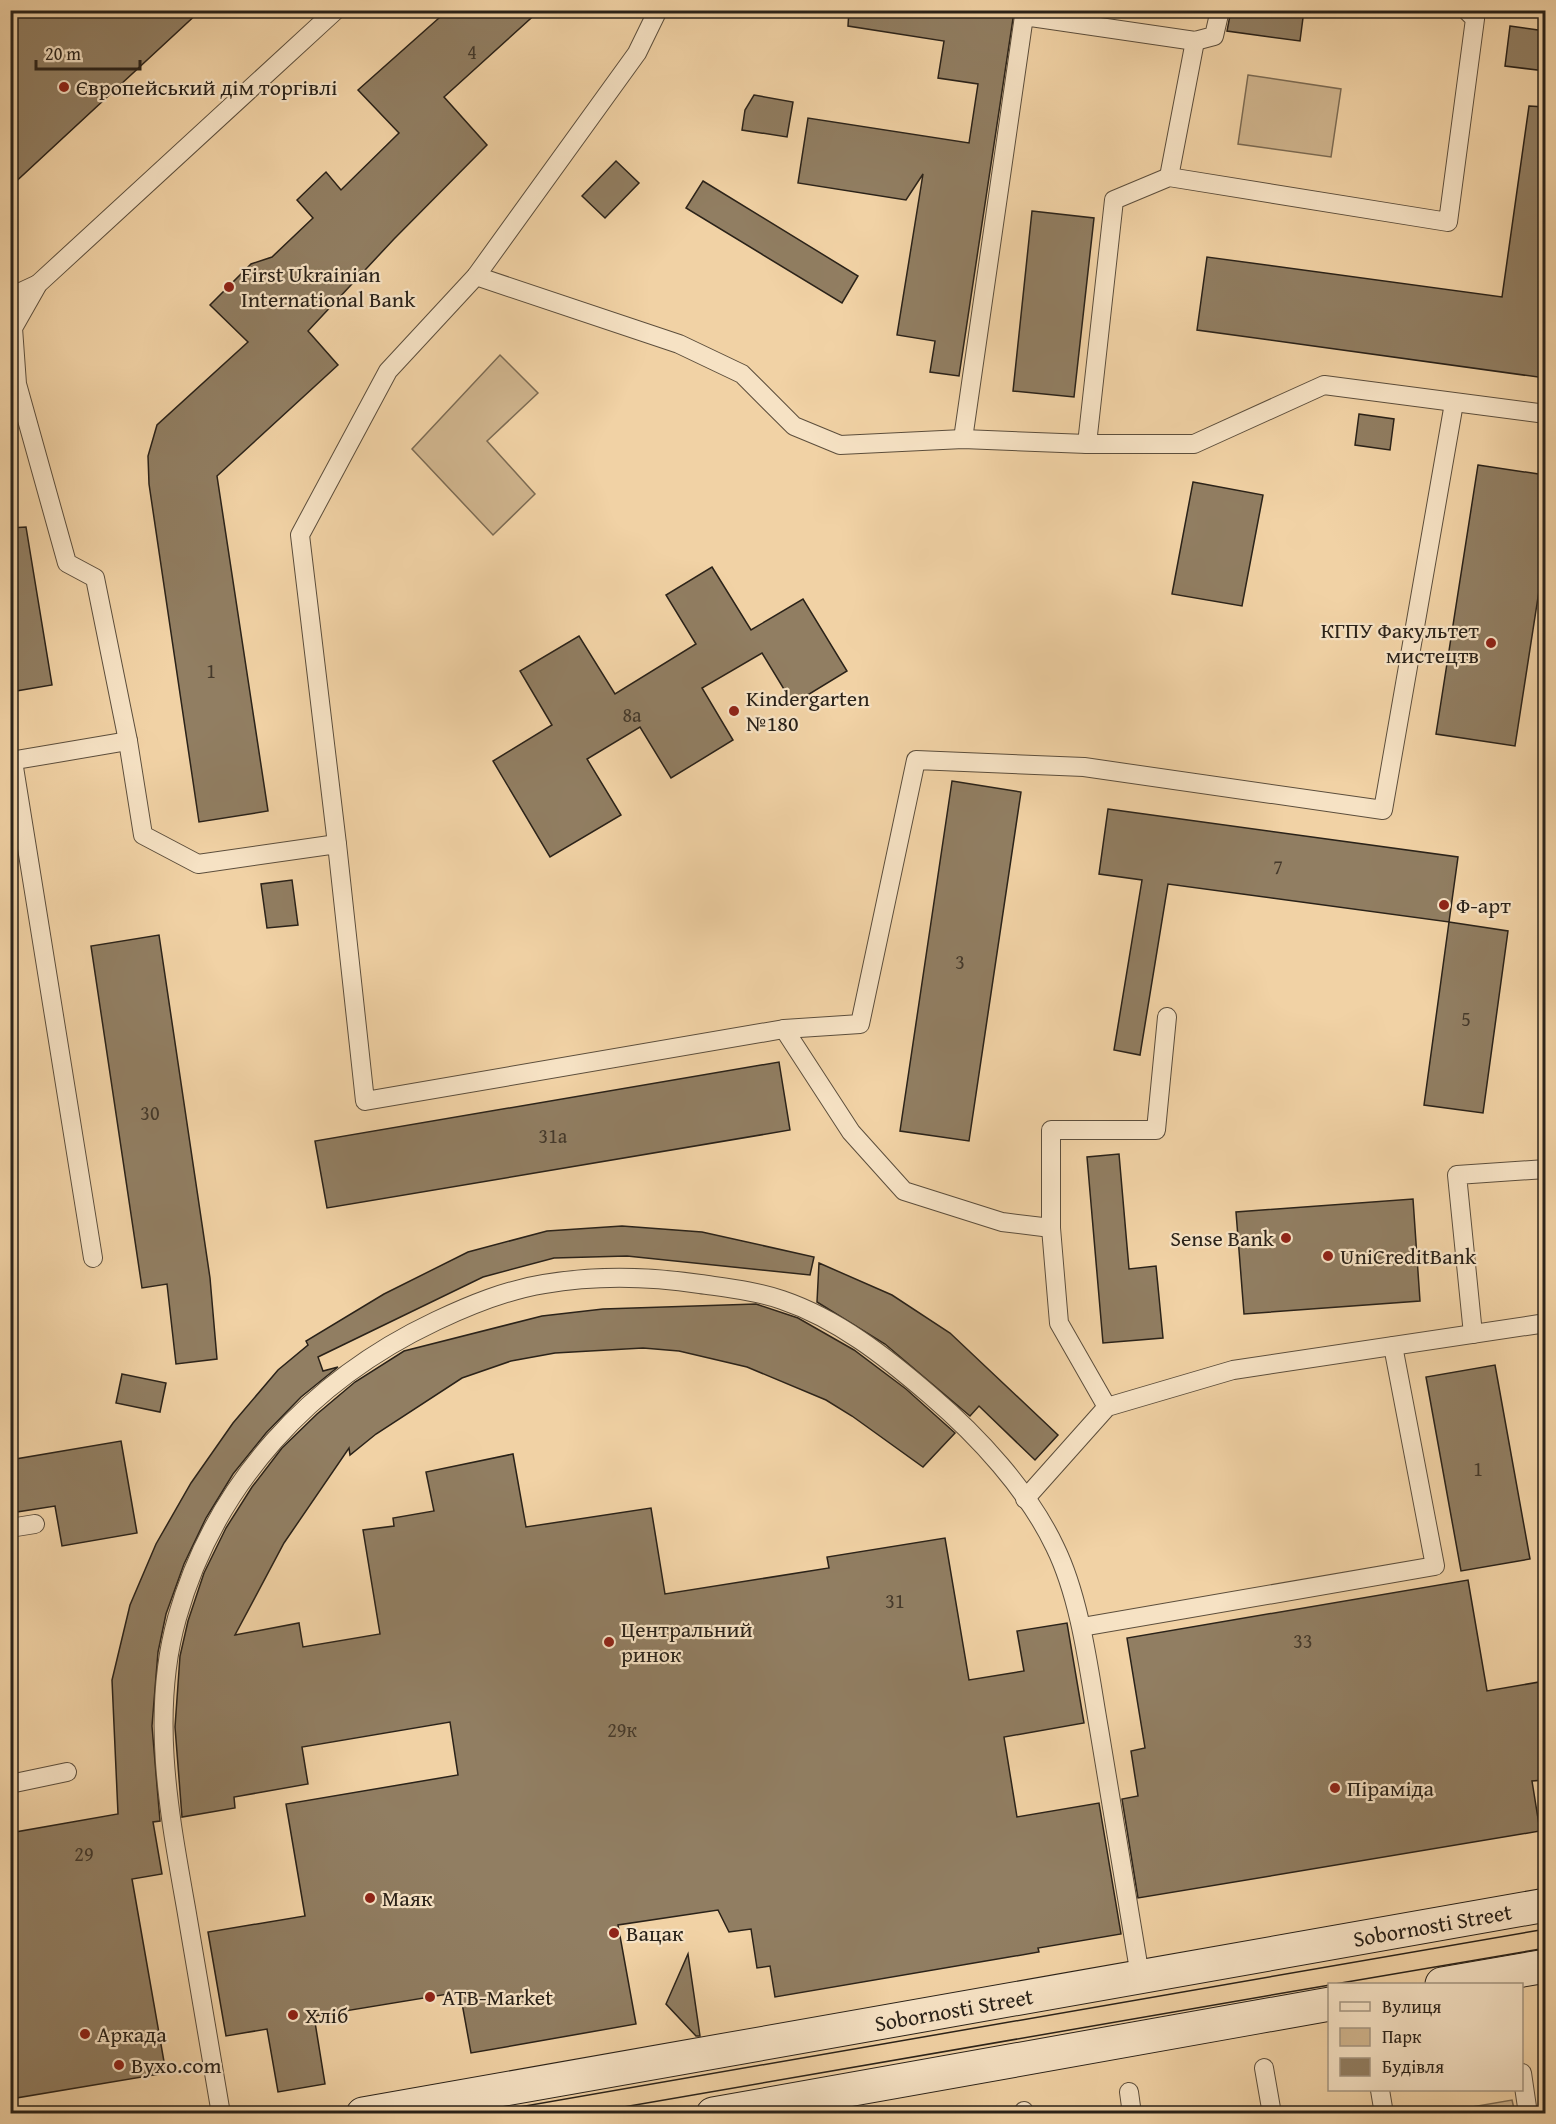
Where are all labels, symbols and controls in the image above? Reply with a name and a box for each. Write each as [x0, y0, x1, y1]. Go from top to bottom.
scale bar [36, 33, 140, 71]
house number: 4 [467, 37, 477, 66]
text: 20 m [45, 40, 81, 67]
place label: Європейський дім торгівлі [76, 71, 337, 103]
marker: Європейський дім торгівлі [57, 80, 71, 94]
place label: First Ukrainian International Bank [241, 258, 416, 315]
marker: First Ukrainian International Bank [222, 280, 236, 294]
place label: КГПУ Факультет мистецтв [1321, 614, 1479, 671]
marker: КГПУ Факультет мистецтв [1484, 636, 1498, 650]
house number: 1 [206, 656, 216, 685]
place label: Kindergarten №180 [746, 682, 870, 739]
house number: 8а [622, 700, 642, 729]
marker: Kindergarten №180 [727, 704, 741, 718]
house number: 7 [1273, 852, 1283, 881]
place label: Ф-арт [1456, 889, 1511, 921]
marker: Ф-арт [1437, 898, 1451, 912]
house number: 3 [955, 947, 965, 976]
house number: 5 [1461, 1004, 1471, 1033]
house number: 30 [140, 1098, 160, 1127]
house number: 31а [539, 1121, 568, 1150]
place label: Sense Bank [1170, 1222, 1275, 1254]
marker: Sense Bank [1279, 1231, 1293, 1245]
place label: UniCreditBank [1340, 1240, 1477, 1272]
marker: UniCreditBank [1321, 1249, 1335, 1263]
house number: 1 [1473, 1454, 1483, 1483]
house number: 31 [885, 1586, 905, 1615]
place label: Центральний ринок [621, 1613, 753, 1670]
house number: 33 [1293, 1626, 1313, 1655]
marker: Центральний ринок [602, 1635, 616, 1649]
house number: 29к [607, 1715, 637, 1744]
place label: Піраміда [1347, 1772, 1435, 1804]
marker: Піраміда [1328, 1781, 1342, 1795]
house number: 29 [74, 1839, 94, 1868]
place label: Маяк [382, 1882, 433, 1914]
marker: Маяк [363, 1891, 377, 1905]
street label: Sobornosti Street [1351, 1895, 1514, 1955]
place label: Вацак [626, 1917, 684, 1949]
marker: Вацак [607, 1926, 621, 1940]
street label: Sobornosti Street [872, 1980, 1036, 2039]
place label: ATB-Market [442, 1981, 553, 2013]
legend [1328, 1983, 1523, 2091]
marker: ATB-Market [423, 1990, 437, 2004]
text: Вулиця [1382, 1993, 1441, 2020]
place label: Хліб [305, 1999, 348, 2031]
marker: Хліб [286, 2008, 300, 2022]
place label: Аркада [97, 2018, 167, 2050]
text: Парк [1382, 2023, 1422, 2050]
marker: Аркада [78, 2027, 92, 2041]
place label: Вухо.com [131, 2049, 221, 2081]
text: Будівля [1382, 2053, 1444, 2080]
marker: Вухо.com [112, 2058, 126, 2072]

